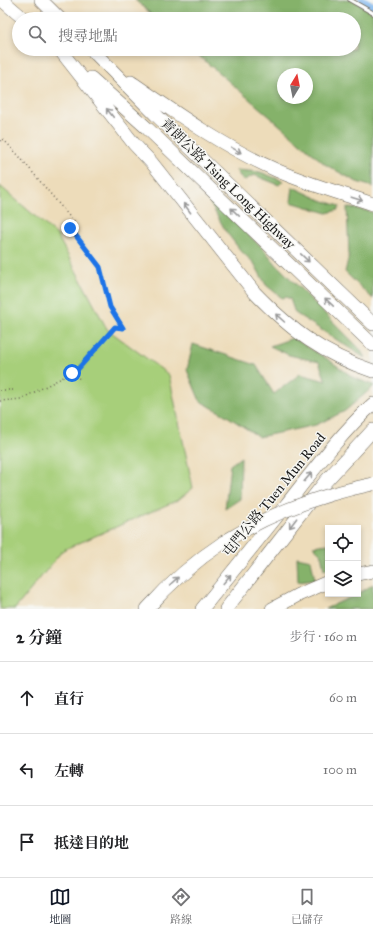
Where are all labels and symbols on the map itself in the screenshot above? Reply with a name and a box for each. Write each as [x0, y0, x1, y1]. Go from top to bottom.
north arrow [277, 68, 313, 104]
one-way arrow [106, 108, 115, 119]
street label: 青朗公路 Tsing Long Highway [157, 115, 299, 253]
one-way arrow [230, 147, 242, 154]
one-way arrow [350, 196, 363, 203]
one-way arrow [183, 203, 191, 214]
one-way arrow [230, 208, 240, 217]
route end [61, 219, 79, 237]
one-way arrow [300, 254, 310, 263]
one-way arrow [324, 297, 334, 307]
one-way arrow [275, 313, 285, 323]
route start [63, 364, 81, 382]
street label: 屯門公路 Tuen Mun Road [219, 430, 329, 560]
one-way arrow [303, 472, 312, 483]
one-way arrow [289, 517, 297, 528]
one-way arrow [222, 574, 231, 584]
one-way arrow [169, 577, 179, 586]

